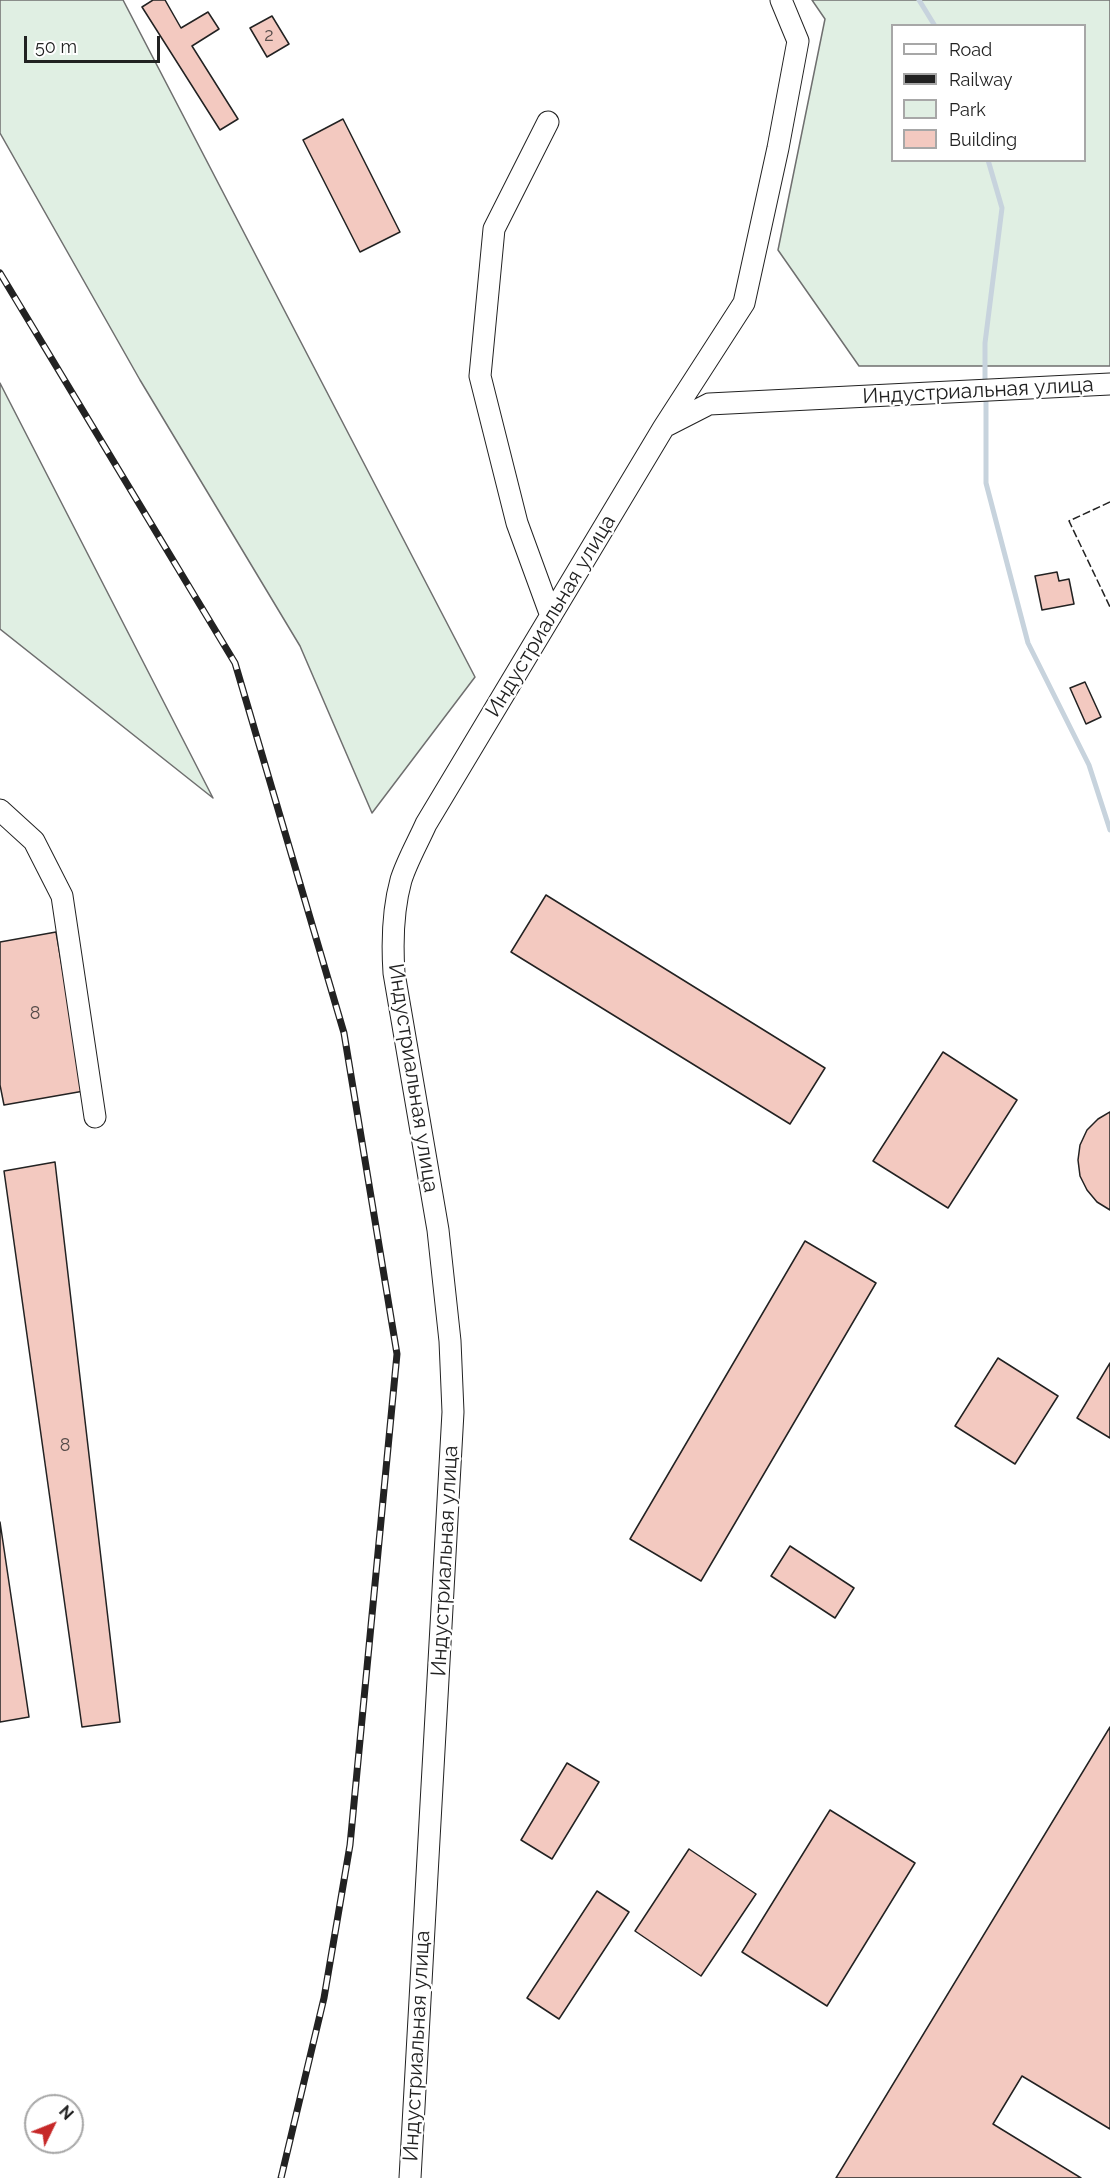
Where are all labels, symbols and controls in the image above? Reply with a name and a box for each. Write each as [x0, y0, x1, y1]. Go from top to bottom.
scale bar [27, 24, 164, 62]
legend [891, 24, 1086, 162]
house number: 2 [264, 25, 274, 47]
text: 50 m [35, 36, 77, 57]
text: Road [949, 39, 992, 60]
text: Railway [949, 69, 1013, 90]
text: Park [949, 99, 986, 120]
text: Building [949, 129, 1017, 150]
street label: Индустриальная улица [862, 372, 1094, 410]
street label: Индустриальная улица [481, 510, 621, 722]
street label: Индустриальная улица [382, 962, 444, 1194]
house number: 8 [30, 1003, 40, 1025]
house number: 8 [60, 1435, 70, 1457]
street label: Индустриальная улица [426, 1445, 464, 1677]
street label: Индустриальная улица [398, 1930, 436, 2162]
north arrow [24, 2094, 84, 2154]
text: N [55, 2102, 77, 2124]

